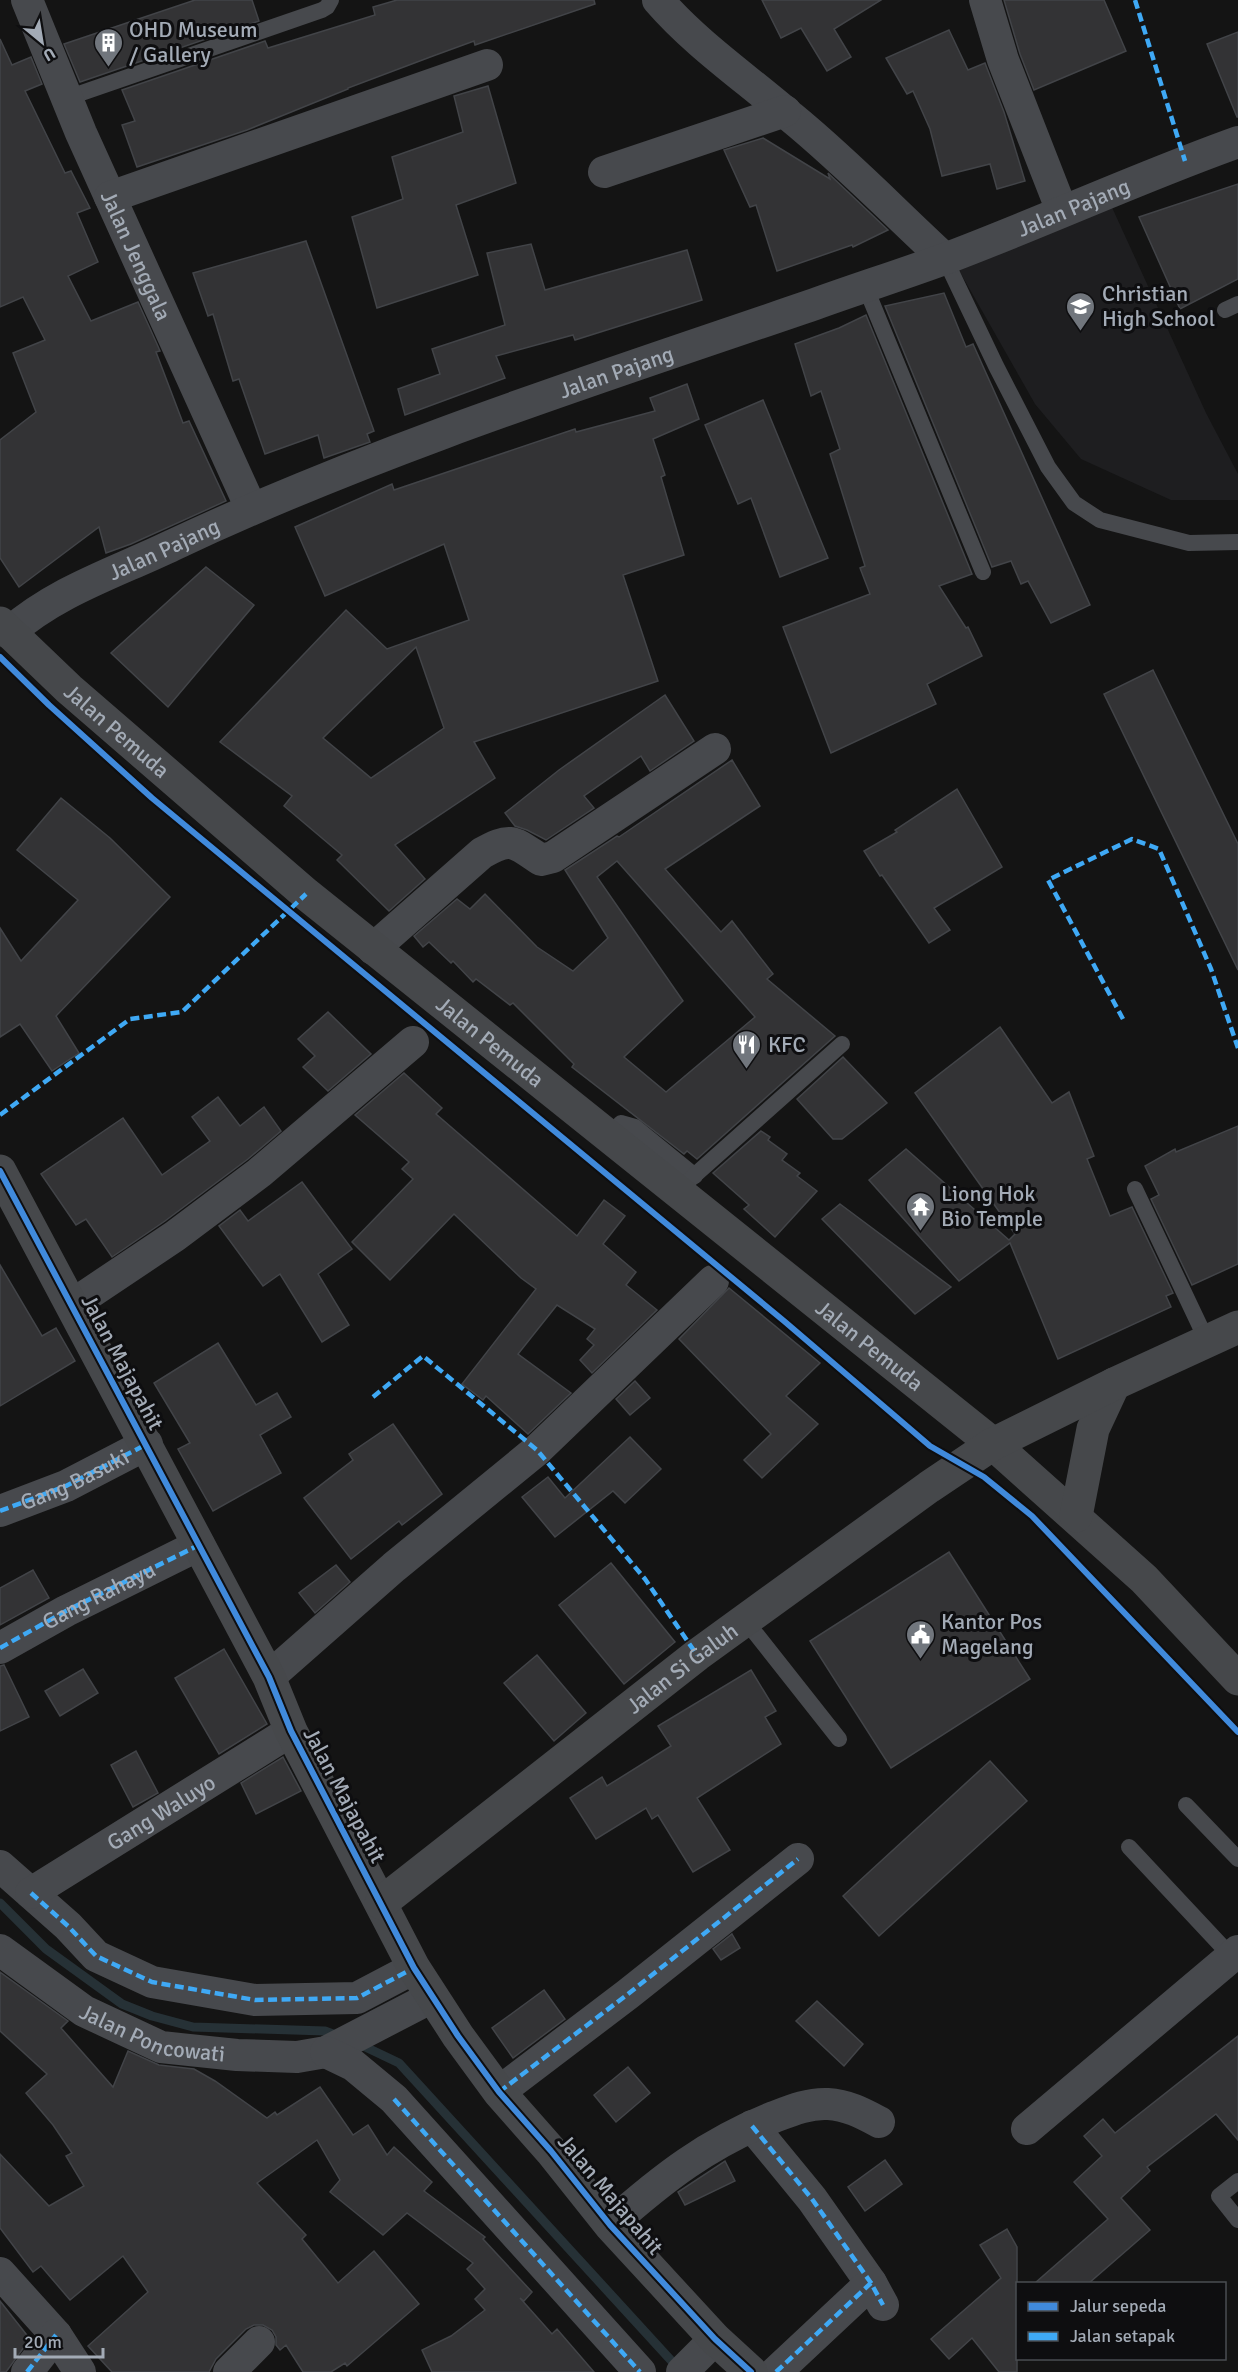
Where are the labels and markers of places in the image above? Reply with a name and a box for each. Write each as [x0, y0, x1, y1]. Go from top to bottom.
place label: OHD Museum / Gallery [129, 16, 257, 68]
building icon: OHD Museum / Gallery [92, 26, 124, 68]
place label: Christian High School [1102, 280, 1215, 332]
school or university icon: Christian High School [1065, 290, 1097, 332]
restaurant icon: KFC [731, 1028, 763, 1070]
place label: KFC [768, 1031, 806, 1058]
place label: Liong Hok Bio Temple [941, 1180, 1043, 1232]
temple icon: Liong Hok Bio Temple [904, 1190, 936, 1232]
place label: Kantor Pos Magelang [941, 1608, 1042, 1660]
public building icon: Kantor Pos Magelang [904, 1618, 936, 1660]

